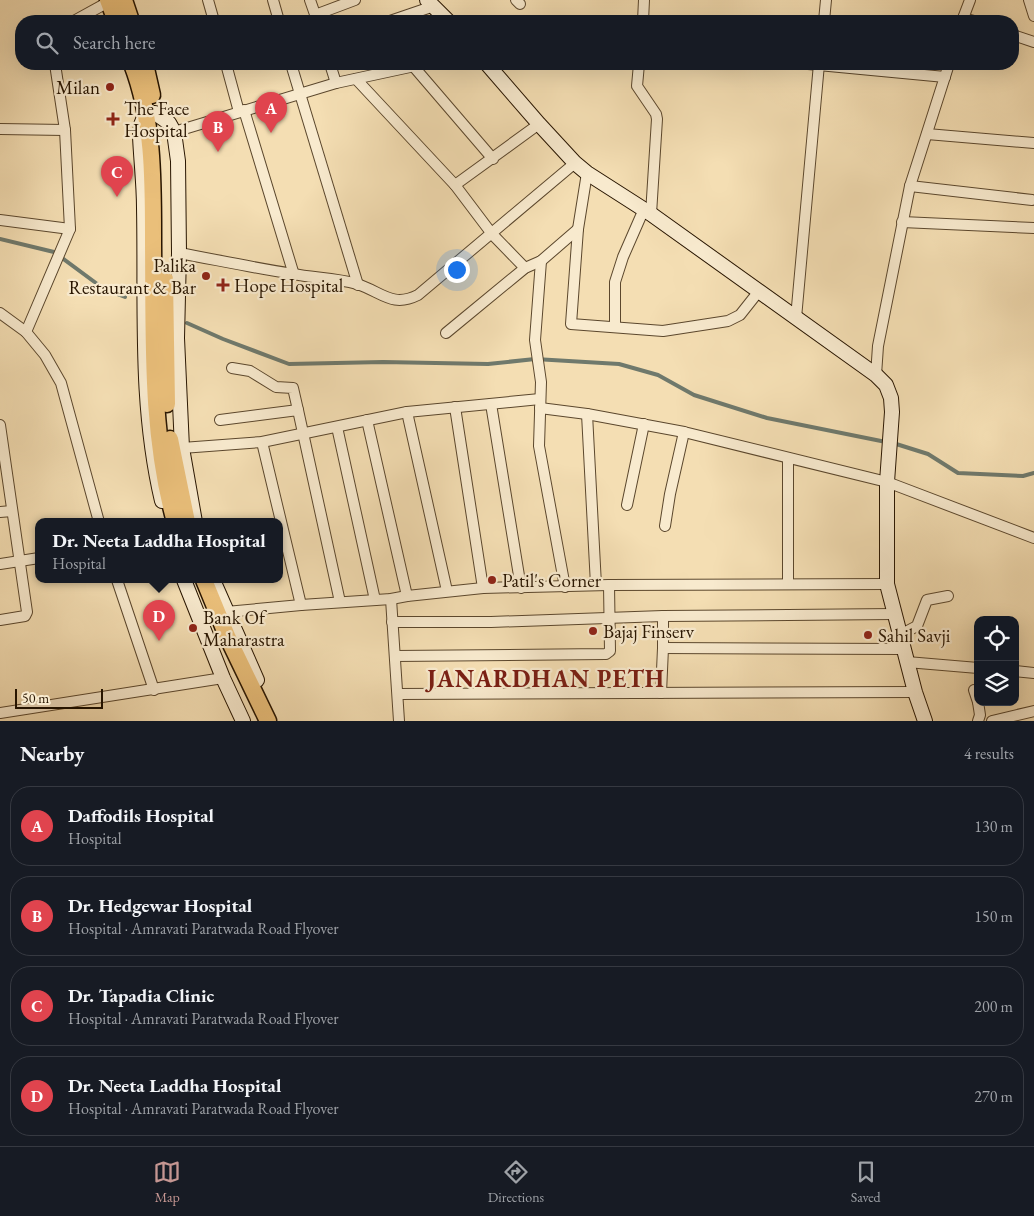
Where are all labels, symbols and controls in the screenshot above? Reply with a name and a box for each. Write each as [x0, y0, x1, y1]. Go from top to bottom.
search box [15, 15, 1019, 70]
icon: search [33, 29, 61, 57]
text: Search here [73, 30, 155, 55]
place label: Milan [56, 75, 100, 100]
marker: Milan [104, 81, 116, 93]
pin: A [255, 92, 287, 133]
place label: The Face Hospital [124, 96, 189, 143]
pin: B [202, 111, 234, 152]
marker: The Face Hospital [106, 112, 120, 126]
pin: C [101, 156, 133, 197]
place label: Palika Restaurant & Bar [68, 253, 197, 300]
your location [444, 257, 470, 283]
marker: Palika Restaurant & Bar [200, 270, 212, 282]
place label: Hope Hospital [234, 273, 344, 298]
marker: Hope Hospital [216, 278, 230, 292]
popup [35, 518, 283, 583]
text: Dr. Neeta Laddha Hospital [52, 528, 266, 553]
text: Hospital [52, 553, 106, 574]
place label: Patil's Corner [502, 568, 602, 593]
marker: Patil's Corner [486, 574, 498, 586]
pin: D [143, 600, 175, 641]
place label: Bank Of Maharastra [203, 605, 285, 652]
map controls [974, 616, 1019, 706]
button: locate [974, 616, 1019, 661]
place label: Bajaj Finserv [603, 619, 695, 644]
marker: Bank Of Maharastra [187, 622, 199, 634]
place label: Sahil Savji [878, 623, 951, 648]
marker: Bajaj Finserv [587, 625, 599, 637]
marker: Sahil Savji [862, 629, 874, 641]
button: layers [974, 661, 1019, 706]
district label: JANARDHAN PETH [425, 663, 665, 694]
scale bar [15, 686, 102, 709]
text: 50 m [22, 689, 49, 707]
text: Nearby [20, 740, 84, 767]
text: 4 results [964, 743, 1014, 764]
text: Daffodils Hospital [68, 803, 214, 828]
text: A [31, 816, 43, 837]
text: 130 m [974, 816, 1013, 837]
text: Hospital [68, 828, 122, 849]
text: Dr. Hedgewar Hospital [68, 893, 252, 918]
text: B [32, 906, 42, 927]
text: 150 m [974, 906, 1013, 927]
text: Hospital · Amravati Paratwada Road Flyover [68, 918, 339, 939]
text: Dr. Tapadia Clinic [68, 983, 214, 1008]
text: C [31, 996, 43, 1017]
text: 200 m [974, 996, 1013, 1017]
text: Hospital · Amravati Paratwada Road Flyover [68, 1008, 339, 1029]
text: Dr. Neeta Laddha Hospital [68, 1073, 281, 1098]
text: D [31, 1086, 43, 1107]
text: 270 m [974, 1086, 1013, 1107]
text: Hospital · Amravati Paratwada Road Flyover [68, 1098, 339, 1119]
tab: Map [153, 1158, 181, 1206]
tab: Directions [488, 1158, 544, 1206]
tab: Saved [851, 1158, 881, 1206]

